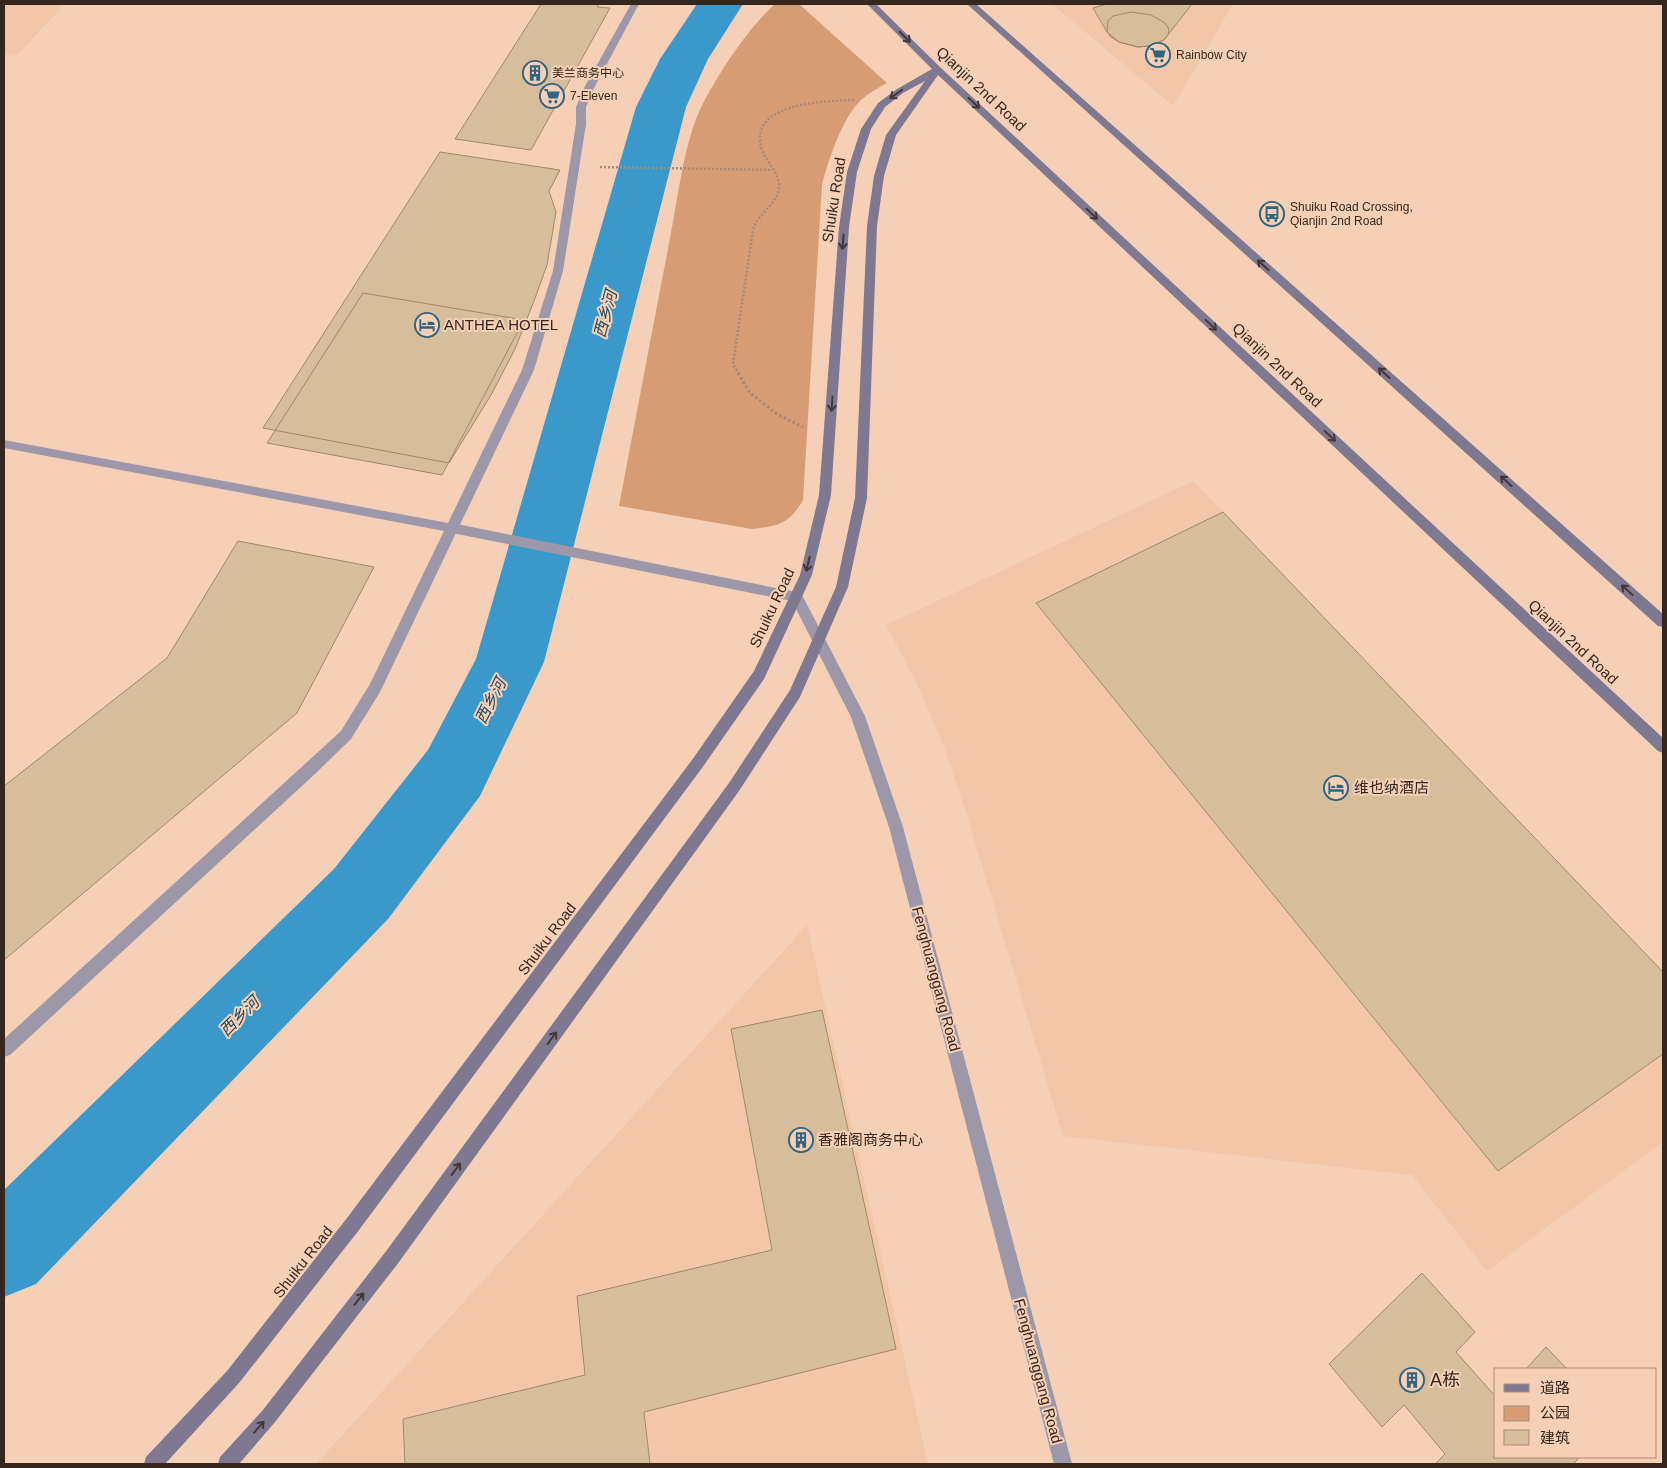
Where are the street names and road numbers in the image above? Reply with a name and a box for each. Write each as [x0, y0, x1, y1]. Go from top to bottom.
street label: Qianjin 2nd Road [933, 43, 1030, 134]
street label: Shuiku Road [818, 156, 849, 244]
street label: Qianjin 2nd Road [1229, 319, 1326, 410]
street label: Shuiku Road [746, 565, 797, 650]
street label: Qianjin 2nd Road [1525, 596, 1622, 687]
street label: Shuiku Road [514, 899, 579, 978]
street label: Fenghuanggang Road [909, 905, 964, 1053]
street label: Shuiku Road [269, 1223, 336, 1301]
street label: Fenghuanggang Road [1011, 1297, 1066, 1445]

